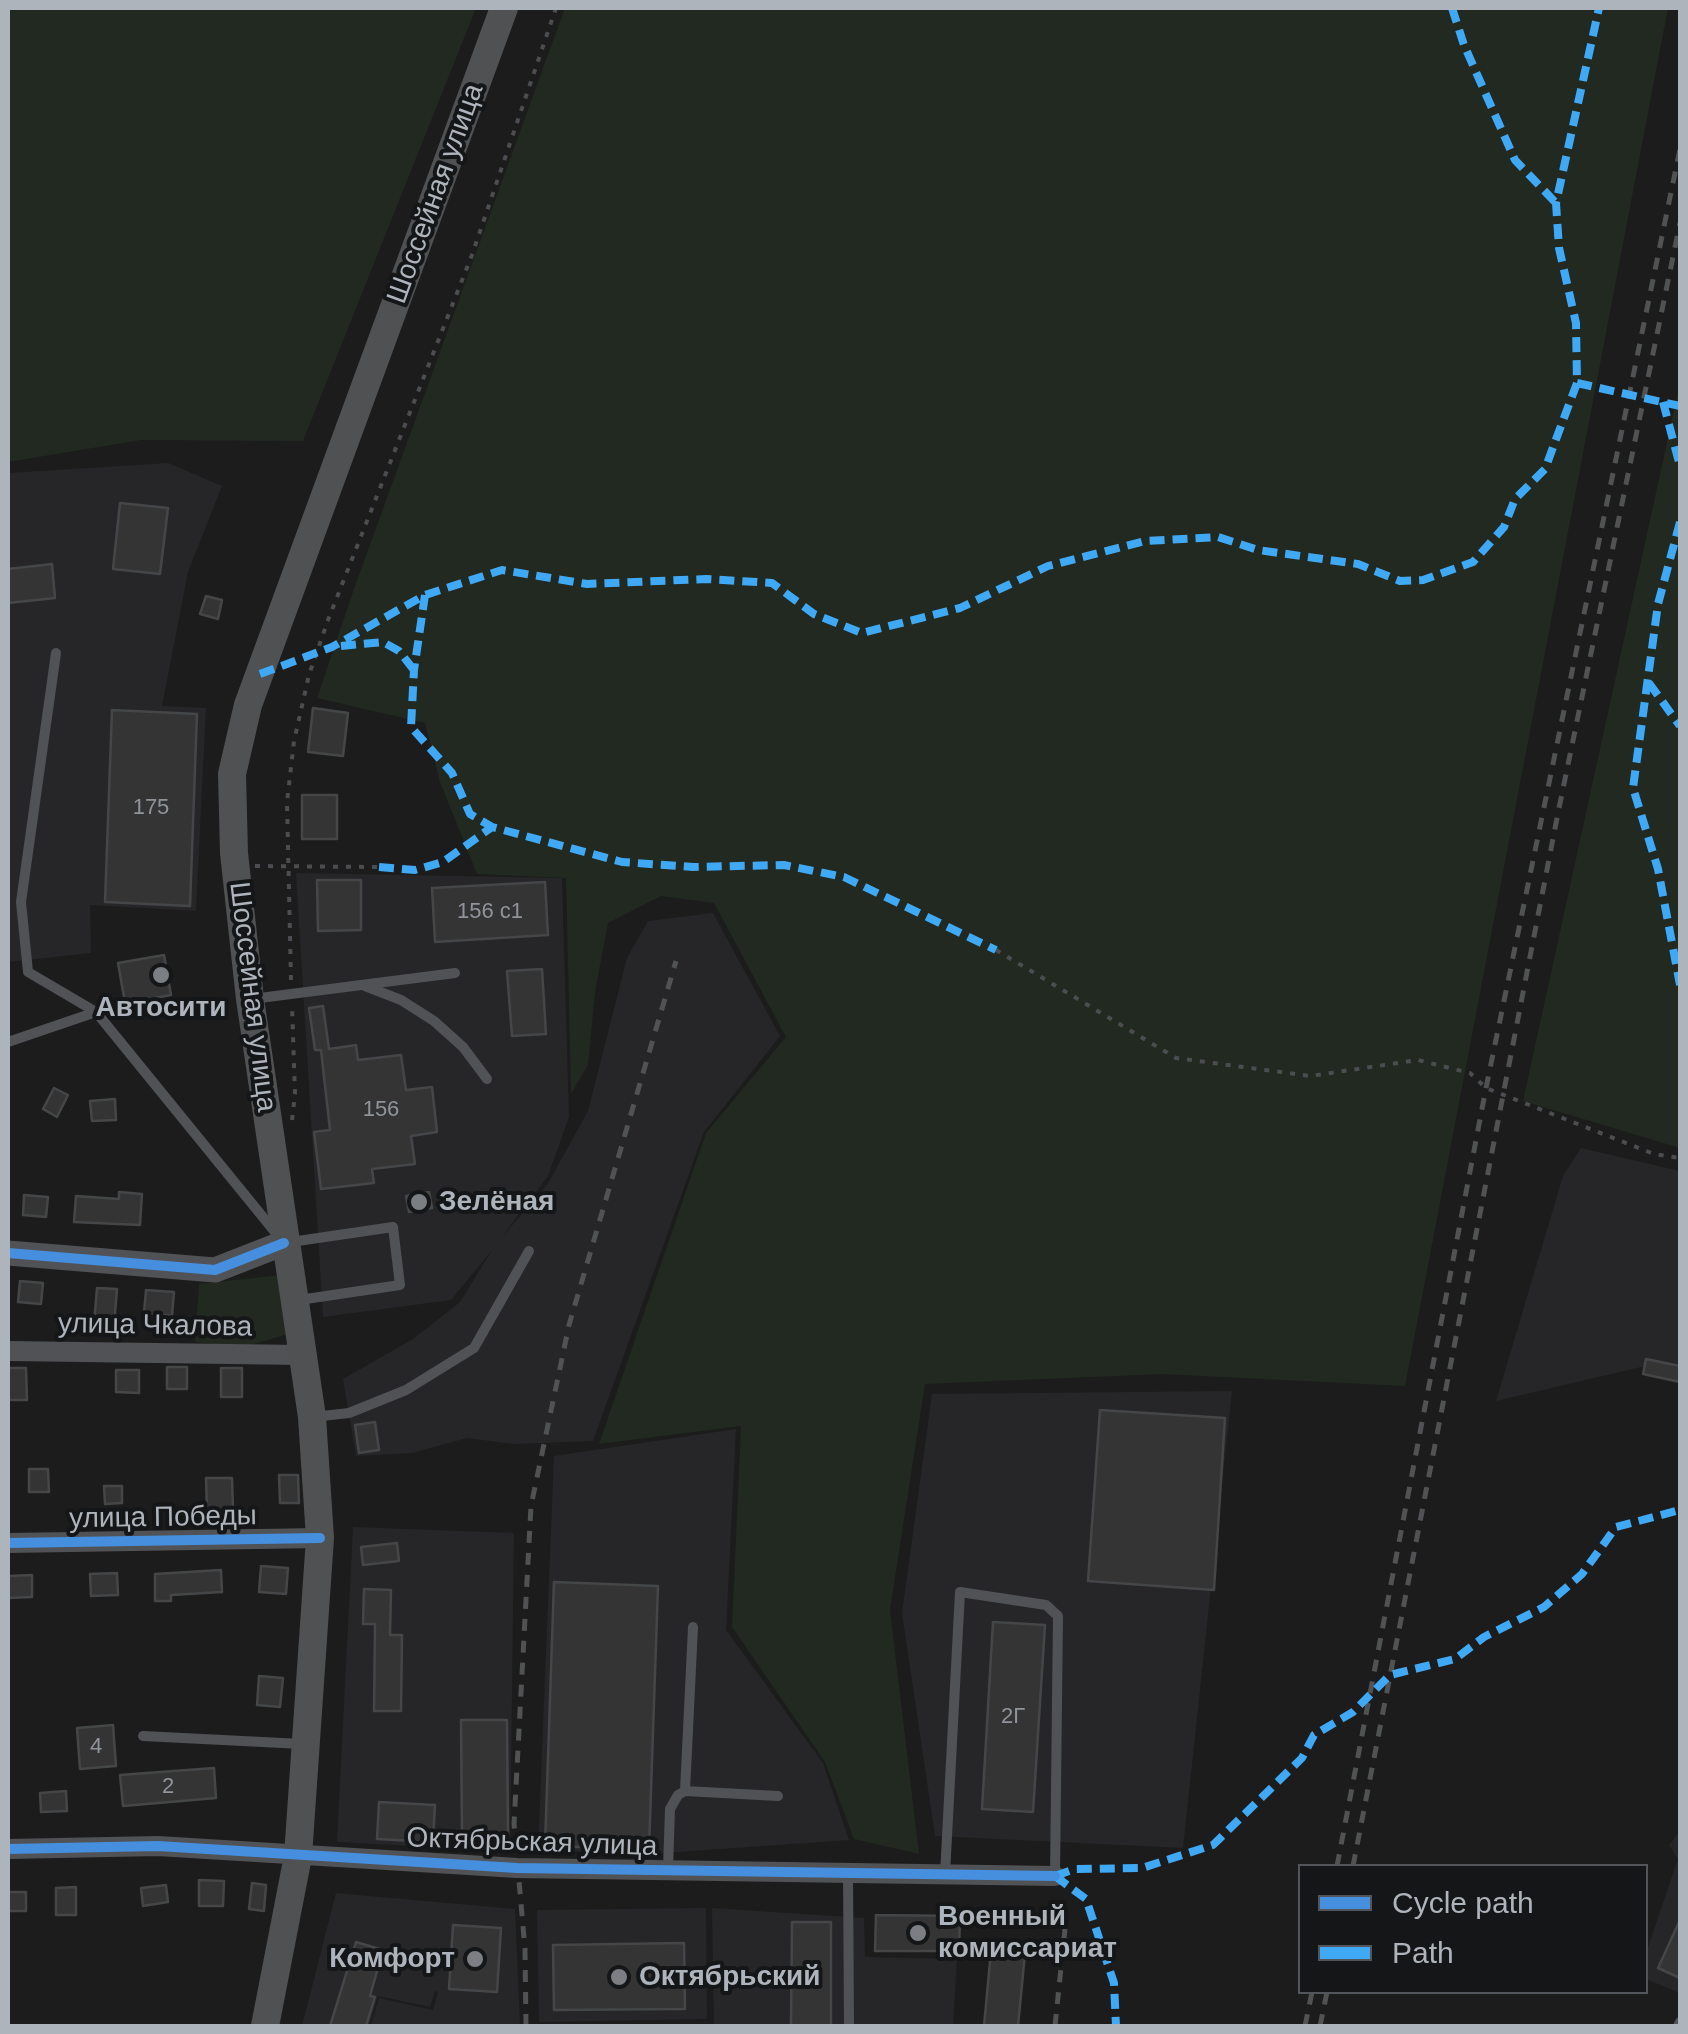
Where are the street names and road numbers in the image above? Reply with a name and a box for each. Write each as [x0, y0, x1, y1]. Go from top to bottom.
street label: Шоссейная улица [381, 80, 491, 308]
street label: Шоссейная улица [221, 880, 283, 1114]
street label: улица Чкалова [58, 1308, 252, 1344]
street label: улица Победы [69, 1500, 257, 1536]
street label: Октябрьская улица [406, 1822, 658, 1864]

